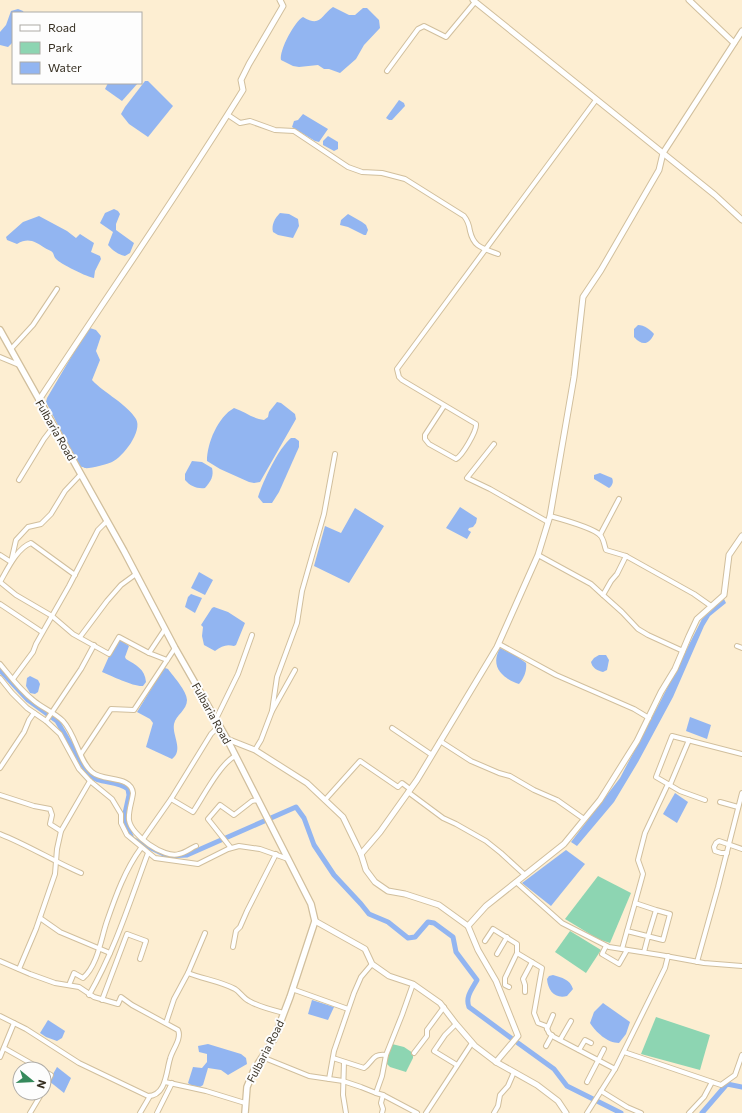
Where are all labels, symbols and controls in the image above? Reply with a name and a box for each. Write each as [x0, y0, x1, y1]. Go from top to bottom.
legend [12, 12, 142, 84]
text: Road [48, 20, 76, 34]
text: Park [48, 40, 74, 54]
text: Water [48, 60, 82, 74]
street label: Fulbaria Road [33, 397, 79, 463]
street label: Fulbaria Road [190, 680, 234, 746]
street label: Fulbaria Road [244, 1018, 286, 1084]
north arrow [12, 1061, 52, 1101]
text: N [35, 1078, 49, 1090]

